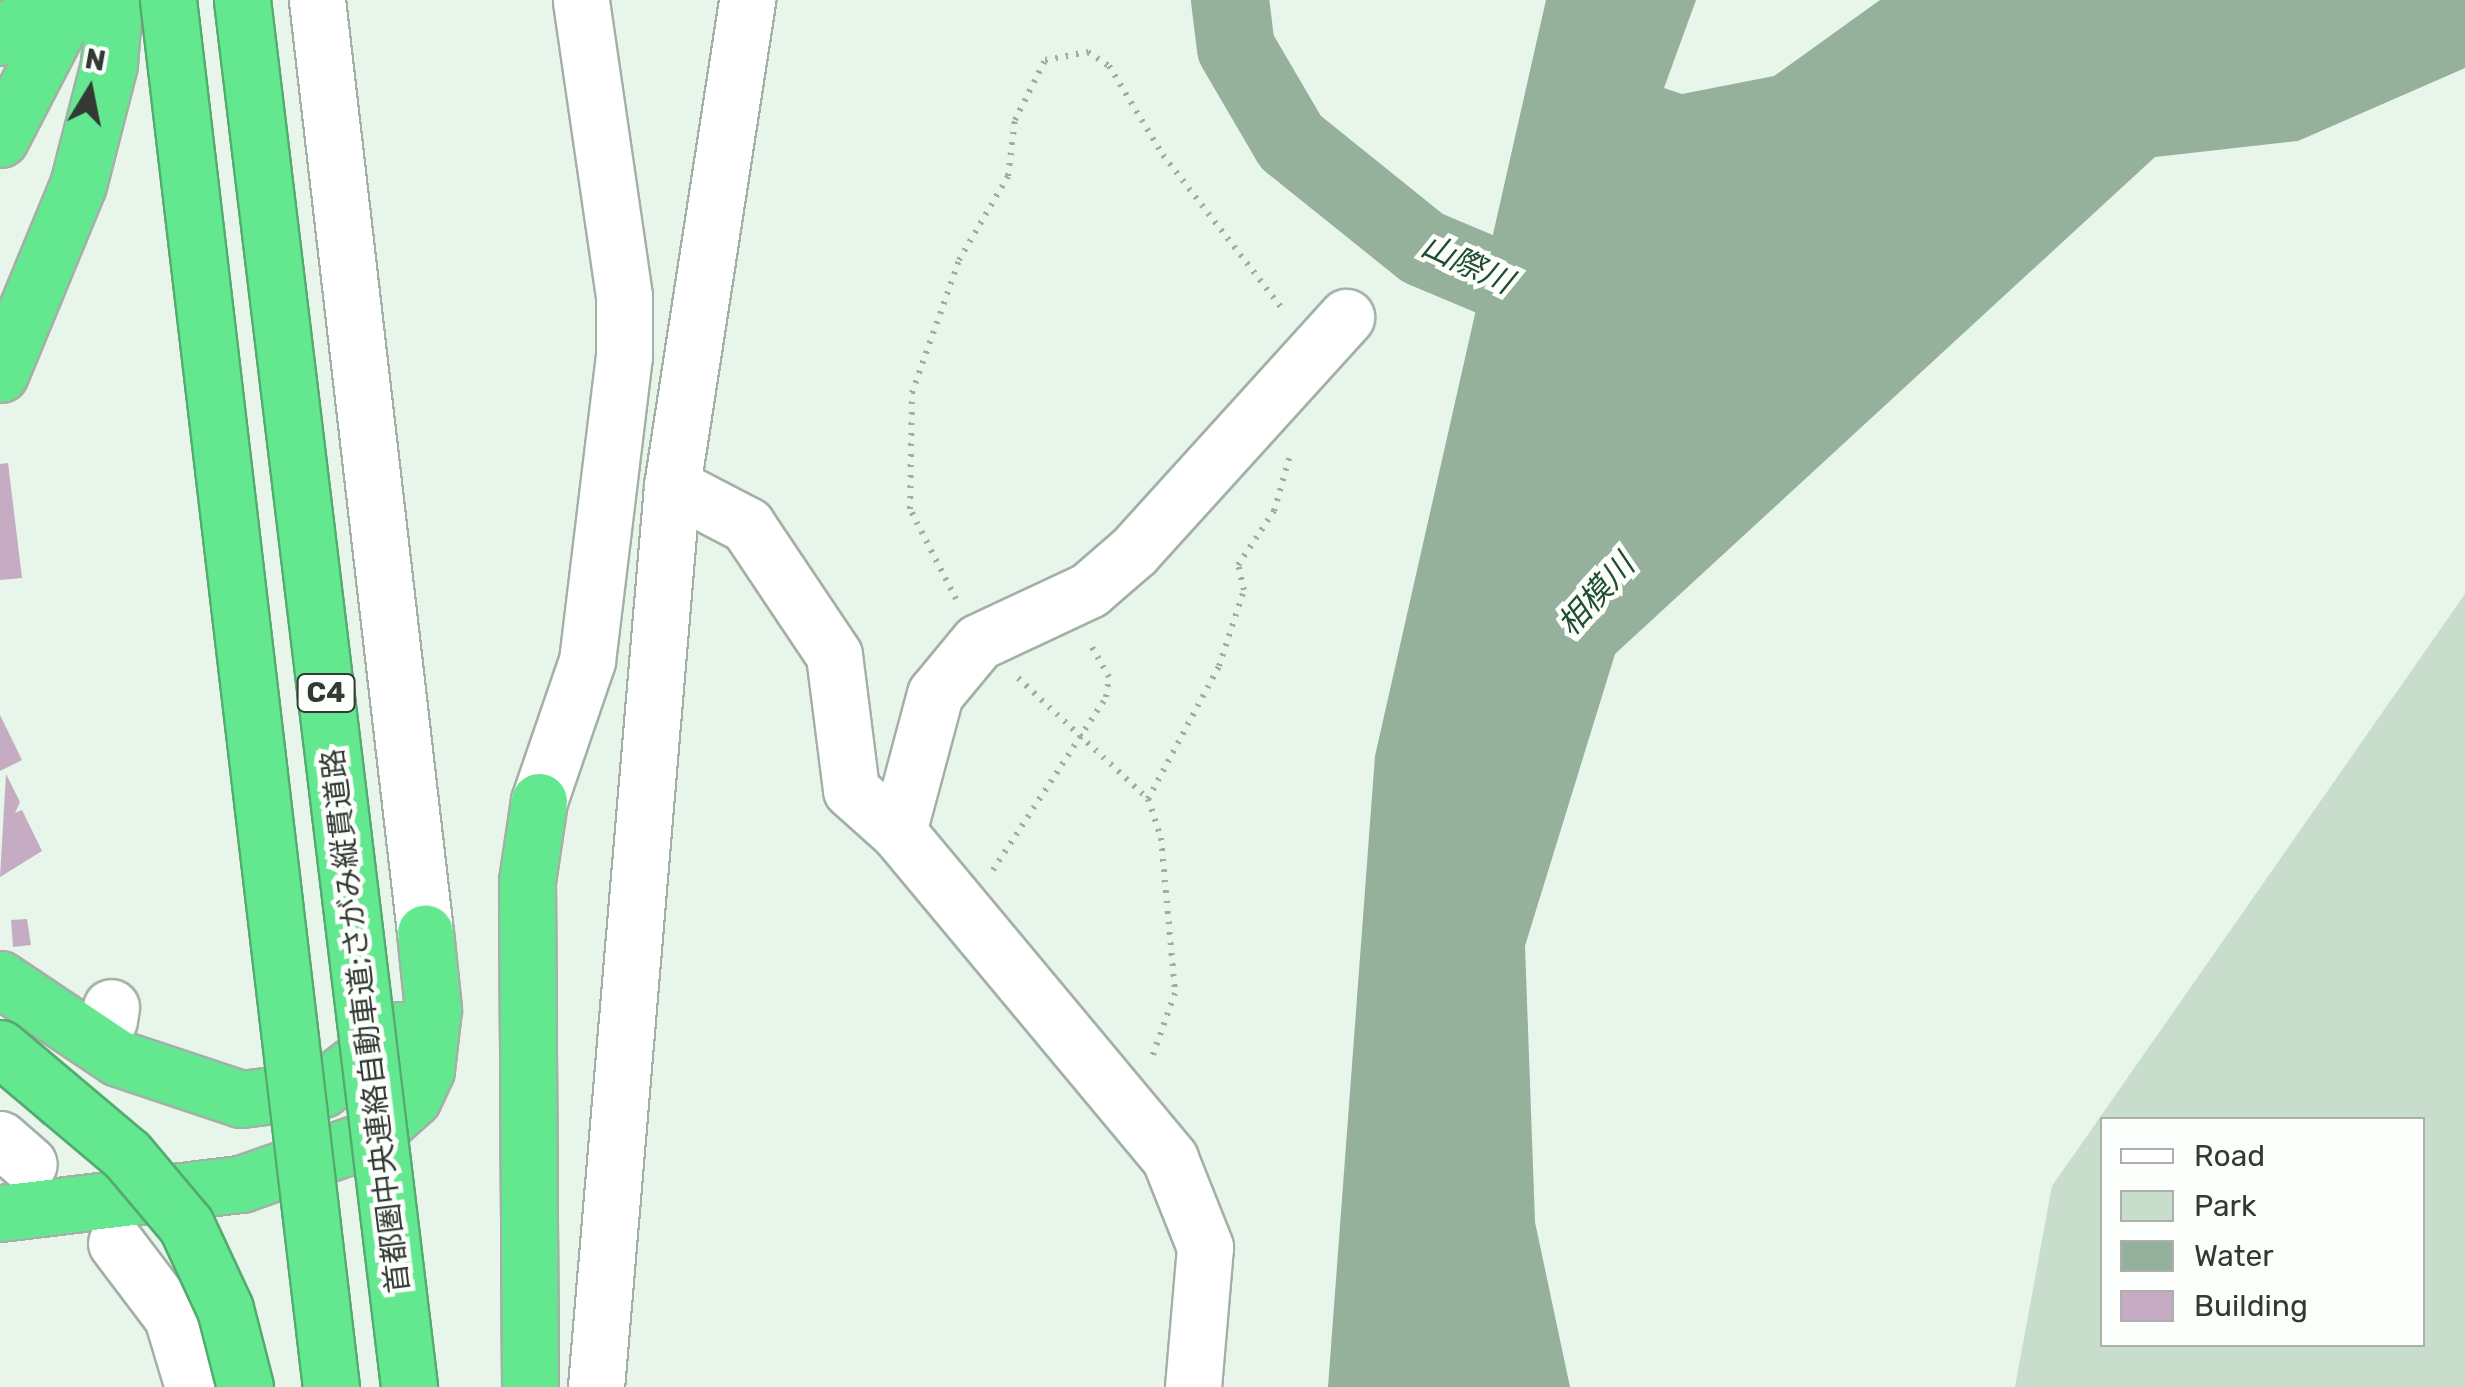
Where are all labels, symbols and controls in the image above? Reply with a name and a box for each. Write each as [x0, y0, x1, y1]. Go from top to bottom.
north arrow [40, 40, 140, 140]
text: N [83, 42, 108, 78]
water label: 山際川 [1415, 226, 1519, 302]
water label: 相模川 [1550, 546, 1642, 644]
road number: C4 [296, 670, 356, 716]
street label: 首都圏中央連絡自動車道;さがみ縦貫道路 [315, 747, 417, 1295]
legend [2100, 1117, 2425, 1347]
text: Road [2194, 1138, 2265, 1174]
text: Park [2194, 1188, 2256, 1224]
text: Water [2194, 1238, 2274, 1274]
text: Building [2194, 1288, 2308, 1324]

